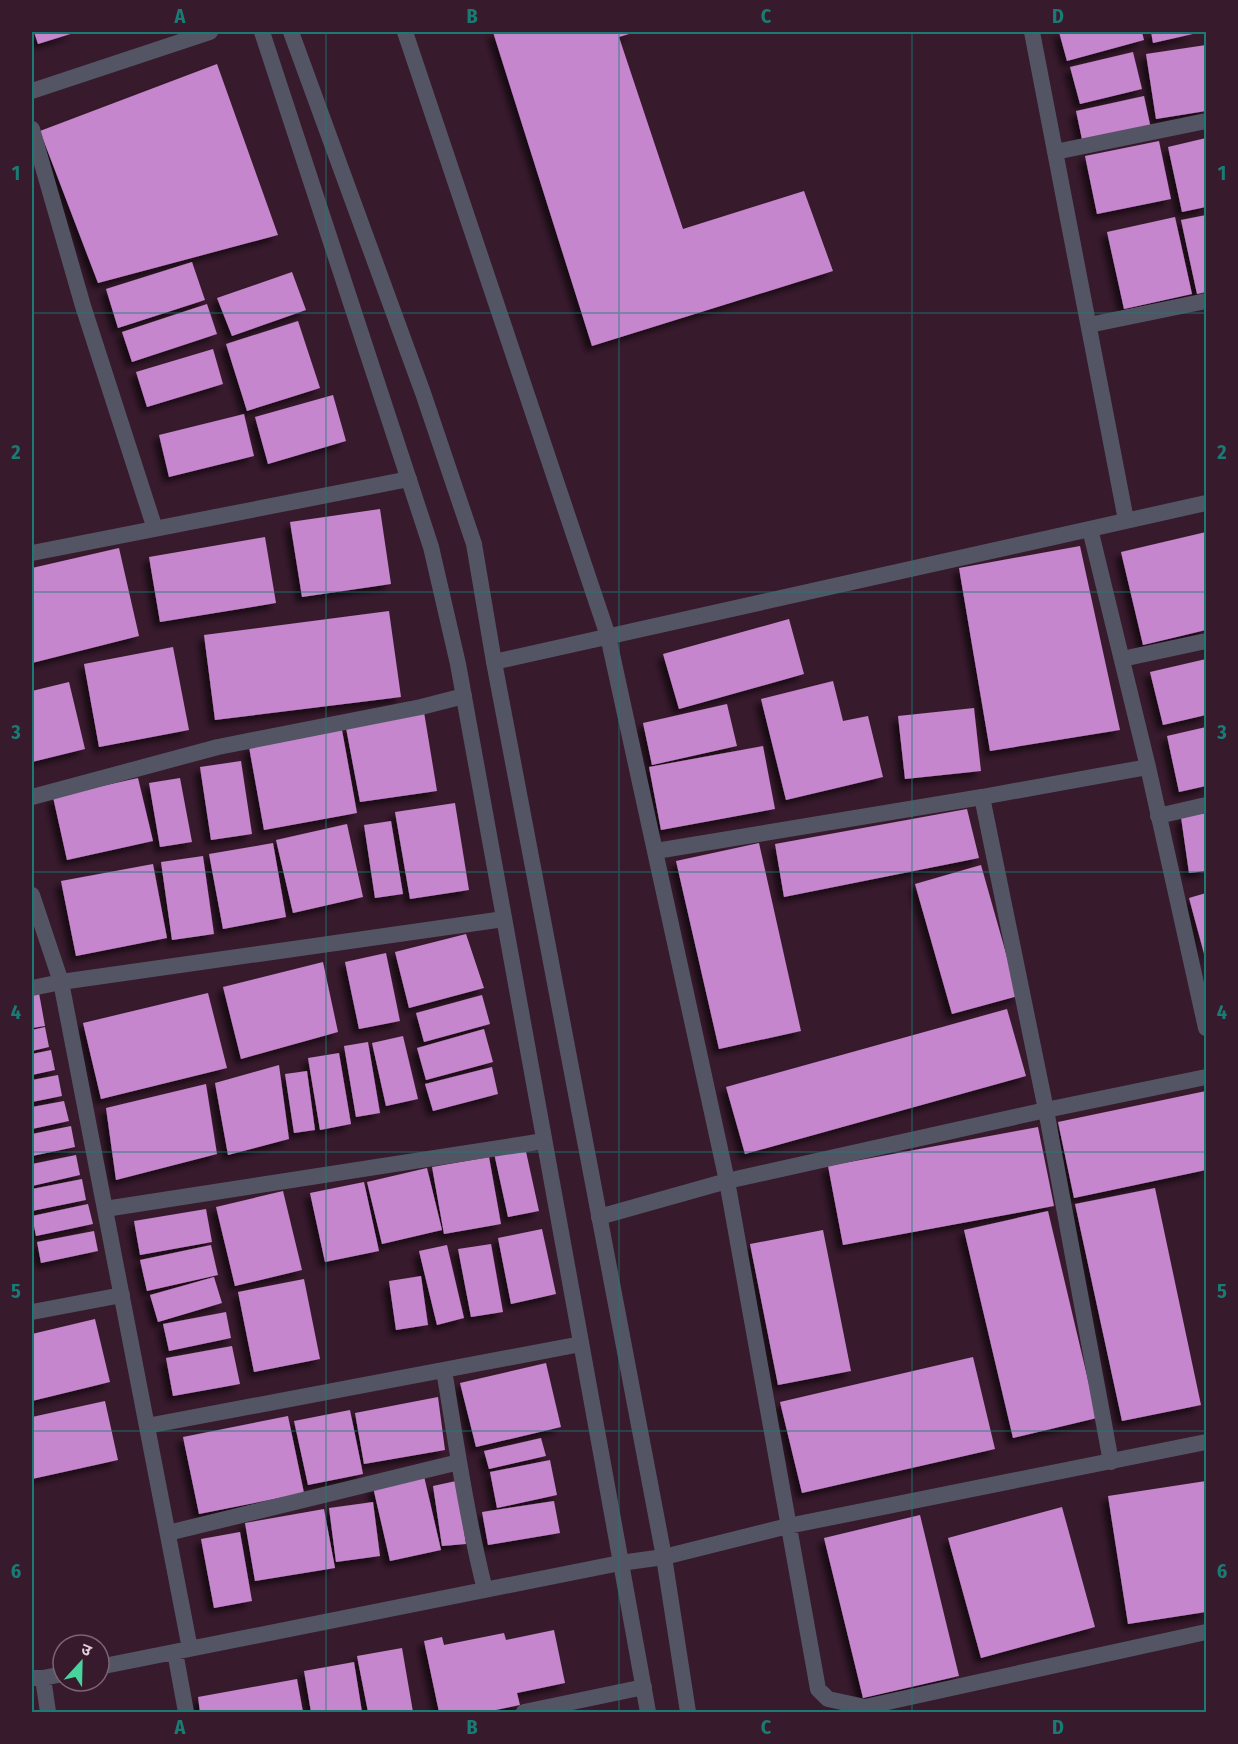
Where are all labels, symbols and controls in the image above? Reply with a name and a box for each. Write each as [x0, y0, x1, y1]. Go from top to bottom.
text: A [174, 4, 187, 28]
text: B [466, 4, 478, 28]
text: C [761, 4, 772, 28]
text: D [1052, 4, 1064, 28]
text: 1 [12, 161, 20, 185]
text: 1 [1218, 161, 1226, 185]
text: 2 [10, 440, 21, 464]
text: 2 [1216, 440, 1227, 464]
text: 3 [10, 720, 21, 744]
text: 3 [1216, 720, 1227, 744]
text: 4 [11, 1000, 21, 1024]
text: 4 [1217, 1000, 1227, 1024]
text: 5 [11, 1279, 21, 1303]
text: 5 [1217, 1279, 1227, 1303]
text: 6 [11, 1559, 21, 1583]
text: 6 [1217, 1559, 1227, 1583]
north arrow [51, 1633, 111, 1693]
text: उ [79, 1639, 95, 1660]
text: A [174, 1715, 187, 1739]
text: B [466, 1715, 478, 1739]
text: C [761, 1715, 772, 1739]
text: D [1052, 1715, 1064, 1739]

